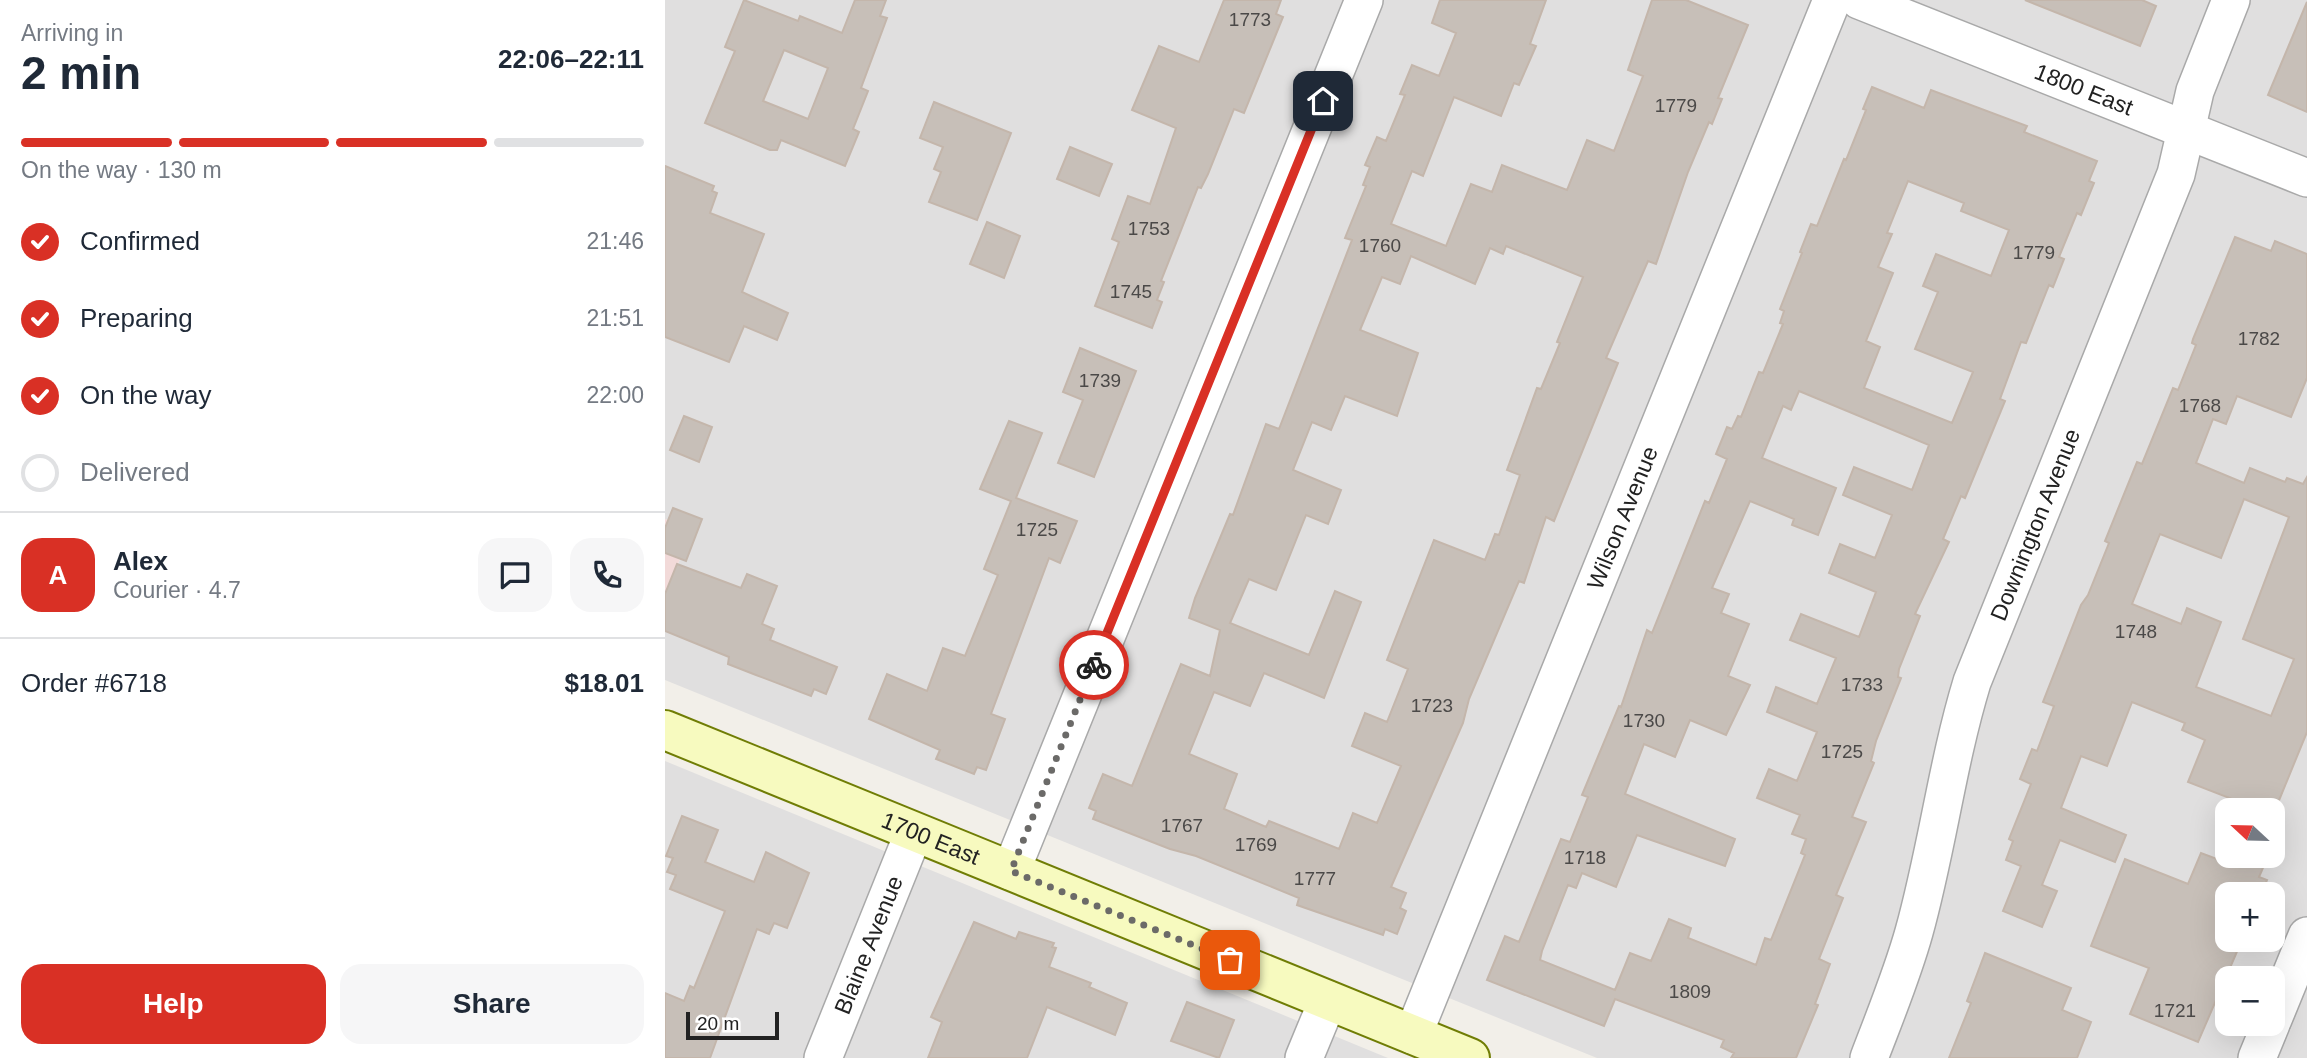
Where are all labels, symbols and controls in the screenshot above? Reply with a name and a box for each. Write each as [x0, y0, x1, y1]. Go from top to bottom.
house number: 1773 [1229, 9, 1271, 30]
text: Arriving in [21, 20, 123, 46]
text: 22:06–22:11 [498, 44, 644, 74]
text: 2 min [21, 47, 141, 99]
street label: 1800 East [2031, 58, 2137, 121]
pin [1293, 71, 1353, 131]
icon: home [1304, 82, 1342, 120]
house number: 1779 [1655, 95, 1697, 116]
text: On the way · 130 m [21, 157, 222, 183]
house number: 1753 [1128, 218, 1170, 239]
icon: check [21, 223, 59, 261]
text: Confirmed [80, 226, 200, 256]
text: 21:46 [586, 228, 644, 254]
house number: 1760 [1359, 235, 1401, 256]
house number: 1779 [2013, 242, 2055, 263]
house number: 1745 [1110, 281, 1152, 302]
icon: check [21, 300, 59, 338]
text: Preparing [80, 303, 193, 333]
text: 21:51 [586, 305, 644, 331]
house number: 1782 [2238, 328, 2280, 349]
house number: 1739 [1079, 370, 1121, 391]
icon: check [21, 377, 59, 415]
text: On the way [80, 380, 212, 410]
text: 22:00 [586, 382, 644, 408]
house number: 1768 [2179, 395, 2221, 416]
street label: Downington Avenue [1985, 425, 2085, 624]
street label: Wilson Avenue [1582, 443, 1663, 593]
text: Delivered [80, 457, 190, 487]
house number: 1725 [1016, 519, 1058, 540]
button: chat [478, 538, 552, 612]
button: phone [570, 538, 644, 612]
text: Alex [113, 546, 168, 576]
text: A [49, 560, 67, 590]
text: Courier · 4.7 [113, 577, 241, 603]
house number: 1748 [2115, 621, 2157, 642]
courier [1059, 630, 1129, 700]
icon: bike [1075, 646, 1113, 684]
text: Order #6718 [21, 668, 167, 698]
text: $18.01 [564, 668, 644, 698]
house number: 1733 [1841, 674, 1883, 695]
house number: 1723 [1411, 695, 1453, 716]
house number: 1730 [1623, 710, 1665, 731]
house number: 1725 [1821, 741, 1863, 762]
north arrow [2215, 798, 2285, 868]
map controls [2215, 798, 2285, 1036]
street label: 1700 East [878, 807, 984, 870]
house number: 1767 [1161, 815, 1203, 836]
house number: 1769 [1235, 834, 1277, 855]
house number: 1718 [1564, 847, 1606, 868]
house number: 1777 [1294, 868, 1336, 889]
street label: Blaine Avenue [829, 872, 908, 1018]
button: + [2215, 882, 2285, 952]
pin [1200, 930, 1260, 990]
icon: bag [1211, 941, 1249, 979]
button: Help [21, 964, 326, 1044]
button: Share [340, 964, 644, 1044]
button: − [2215, 966, 2285, 1036]
house number: 1809 [1669, 981, 1711, 1002]
house number: 1721 [2154, 1000, 2196, 1021]
scale bar [686, 1009, 779, 1041]
text: 20 m [697, 1013, 739, 1034]

